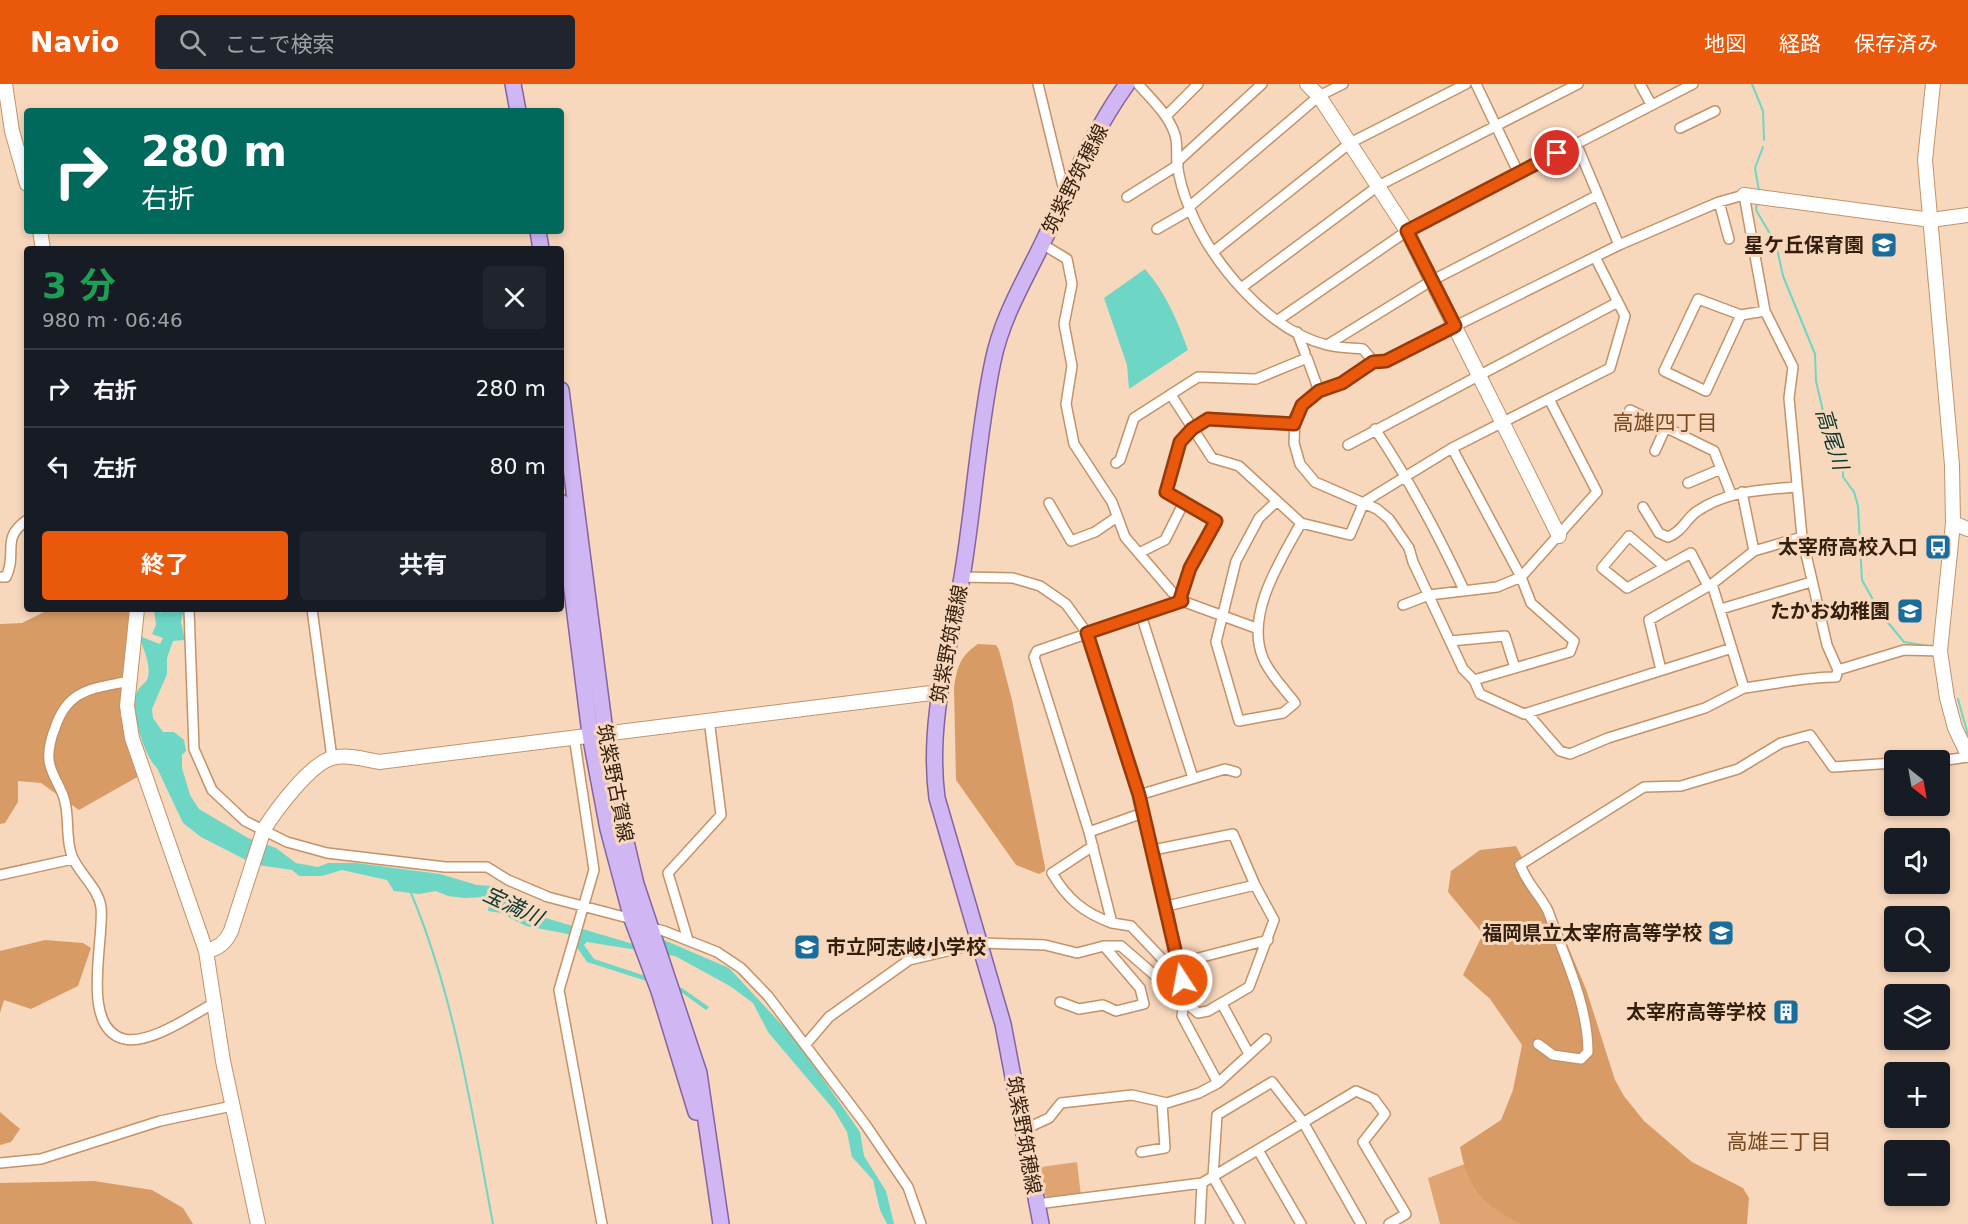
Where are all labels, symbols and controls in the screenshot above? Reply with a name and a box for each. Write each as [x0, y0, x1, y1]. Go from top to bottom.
search box [155, 15, 575, 69]
text: Navio [30, 26, 119, 59]
icon: search [176, 26, 209, 59]
text: ここで検索 [224, 32, 334, 57]
text: 地図 [1704, 32, 1746, 56]
text: 経路 [1779, 32, 1821, 56]
text: 保存済み [1854, 32, 1938, 56]
street label: 筑紫野筑穂線 [1037, 120, 1113, 238]
text: 280 m [141, 127, 287, 176]
pin [1531, 127, 1582, 178]
icon: right [42, 132, 120, 210]
icon: arrive [1540, 136, 1573, 169]
text: 右折 [141, 183, 195, 214]
school or university icon: 星ケ丘保育園 [1869, 230, 1899, 260]
place label: 星ケ丘保育園 [1744, 233, 1864, 257]
text: 3 分 [42, 265, 116, 306]
button: close [483, 266, 546, 329]
text: 980 m · 06:46 [42, 308, 183, 332]
icon: right [42, 372, 75, 405]
text: 280 m [476, 376, 546, 401]
text: 右折 [93, 378, 137, 403]
water label: 高尾川 [1811, 405, 1853, 475]
district label: 高雄四丁目 [1613, 411, 1718, 435]
icon: left [42, 450, 75, 483]
text: 80 m [490, 454, 546, 479]
text: 左折 [93, 456, 137, 481]
button: 終了 [42, 531, 288, 600]
button: 共有 [300, 531, 546, 600]
bus stop icon: 太宰府高校入口 [1923, 532, 1953, 562]
place label: 太宰府高校入口 [1778, 535, 1918, 559]
street label: 筑紫野筑穂線 [926, 583, 972, 705]
school or university icon: たかお幼稚園 [1895, 596, 1925, 626]
place label: たかお幼稚園 [1770, 599, 1890, 623]
street label: 筑紫野古賀線 [592, 722, 638, 844]
north arrow [1884, 750, 1950, 816]
map controls [1884, 750, 1950, 1206]
button: sound [1884, 828, 1950, 894]
water label: 宝満川 [479, 882, 548, 931]
button: search [1884, 906, 1950, 972]
school or university icon: 福岡県立太宰府高等学校 [1706, 918, 1736, 948]
place label: 福岡県立太宰府高等学校 [1482, 921, 1702, 945]
school or university icon: 市立阿志岐小学校 [792, 932, 822, 962]
place label: 市立阿志岐小学校 [826, 935, 986, 959]
position arrow [1150, 948, 1214, 1012]
button: layers [1884, 984, 1950, 1050]
building icon: 太宰府高等学校 [1771, 997, 1801, 1027]
place label: 太宰府高等学校 [1626, 1000, 1766, 1024]
button: + [1884, 1062, 1950, 1128]
street label: 筑紫野筑穂線 [1002, 1074, 1046, 1196]
district label: 高雄三丁目 [1727, 1130, 1832, 1154]
button: − [1884, 1140, 1950, 1206]

